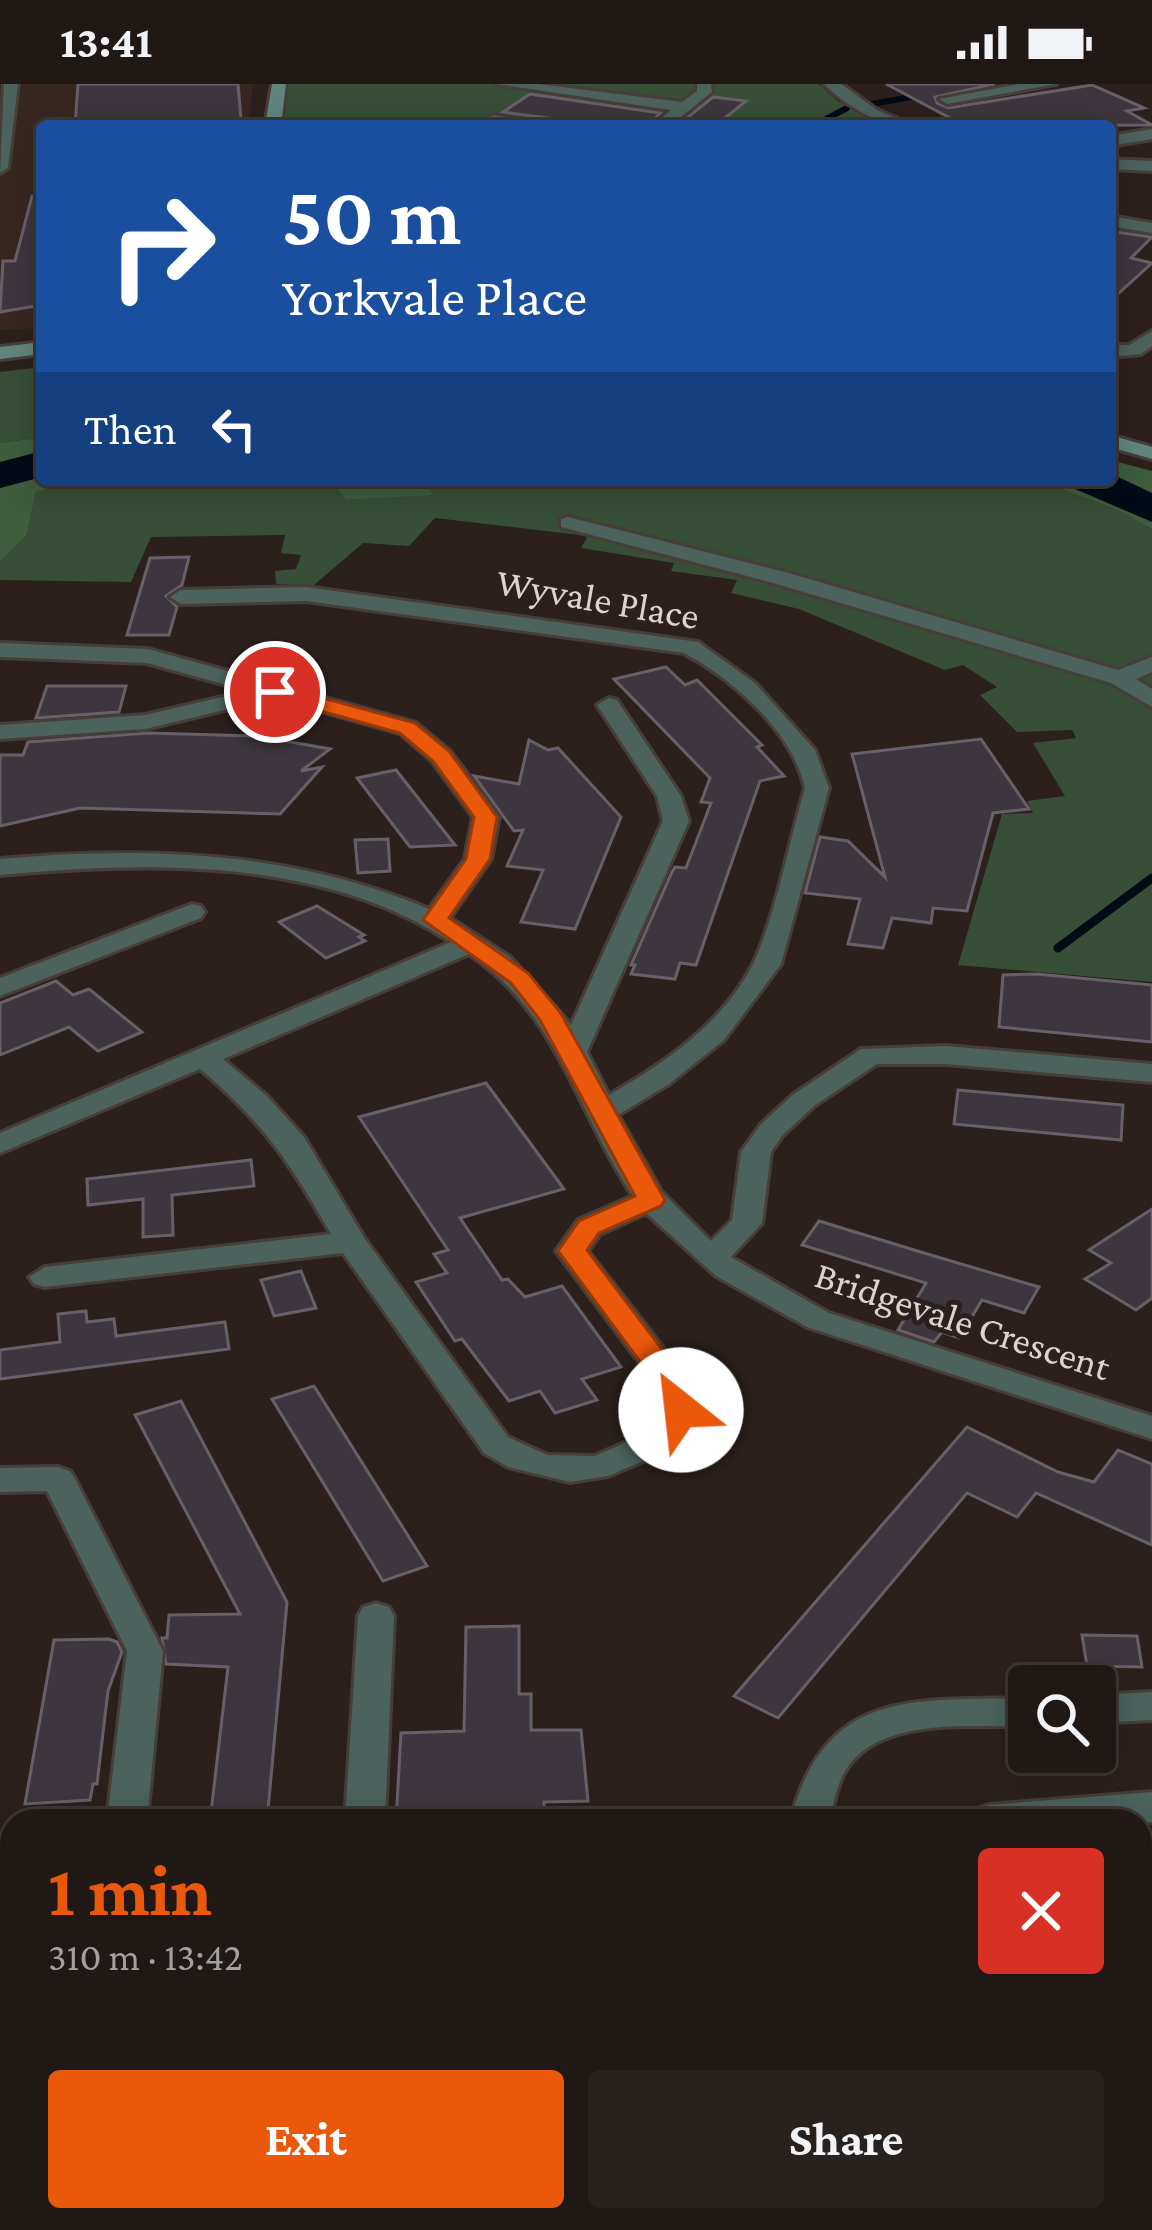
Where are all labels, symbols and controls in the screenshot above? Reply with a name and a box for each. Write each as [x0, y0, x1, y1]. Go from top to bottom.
text: 13:41 [60, 17, 152, 67]
icon: right [84, 168, 240, 324]
text: 50 m [282, 169, 461, 262]
text: Yorkvale Place [282, 267, 587, 327]
icon: left [201, 396, 267, 462]
text: Then [84, 404, 177, 454]
street label: Wyvale Place [493, 560, 703, 638]
pin [224, 641, 326, 743]
icon: arrive [242, 659, 308, 725]
street label: Bridgevale Crescent [810, 1253, 1117, 1390]
position arrow [618, 1347, 744, 1473]
map controls [1008, 1665, 1116, 1773]
button: search [1008, 1665, 1116, 1773]
button: close [978, 1848, 1104, 1974]
text: 1 min [48, 1850, 212, 1930]
text: 310 m · 13:42 [48, 1935, 243, 1978]
button: Exit [48, 2070, 564, 2208]
button: Share [588, 2070, 1104, 2208]

